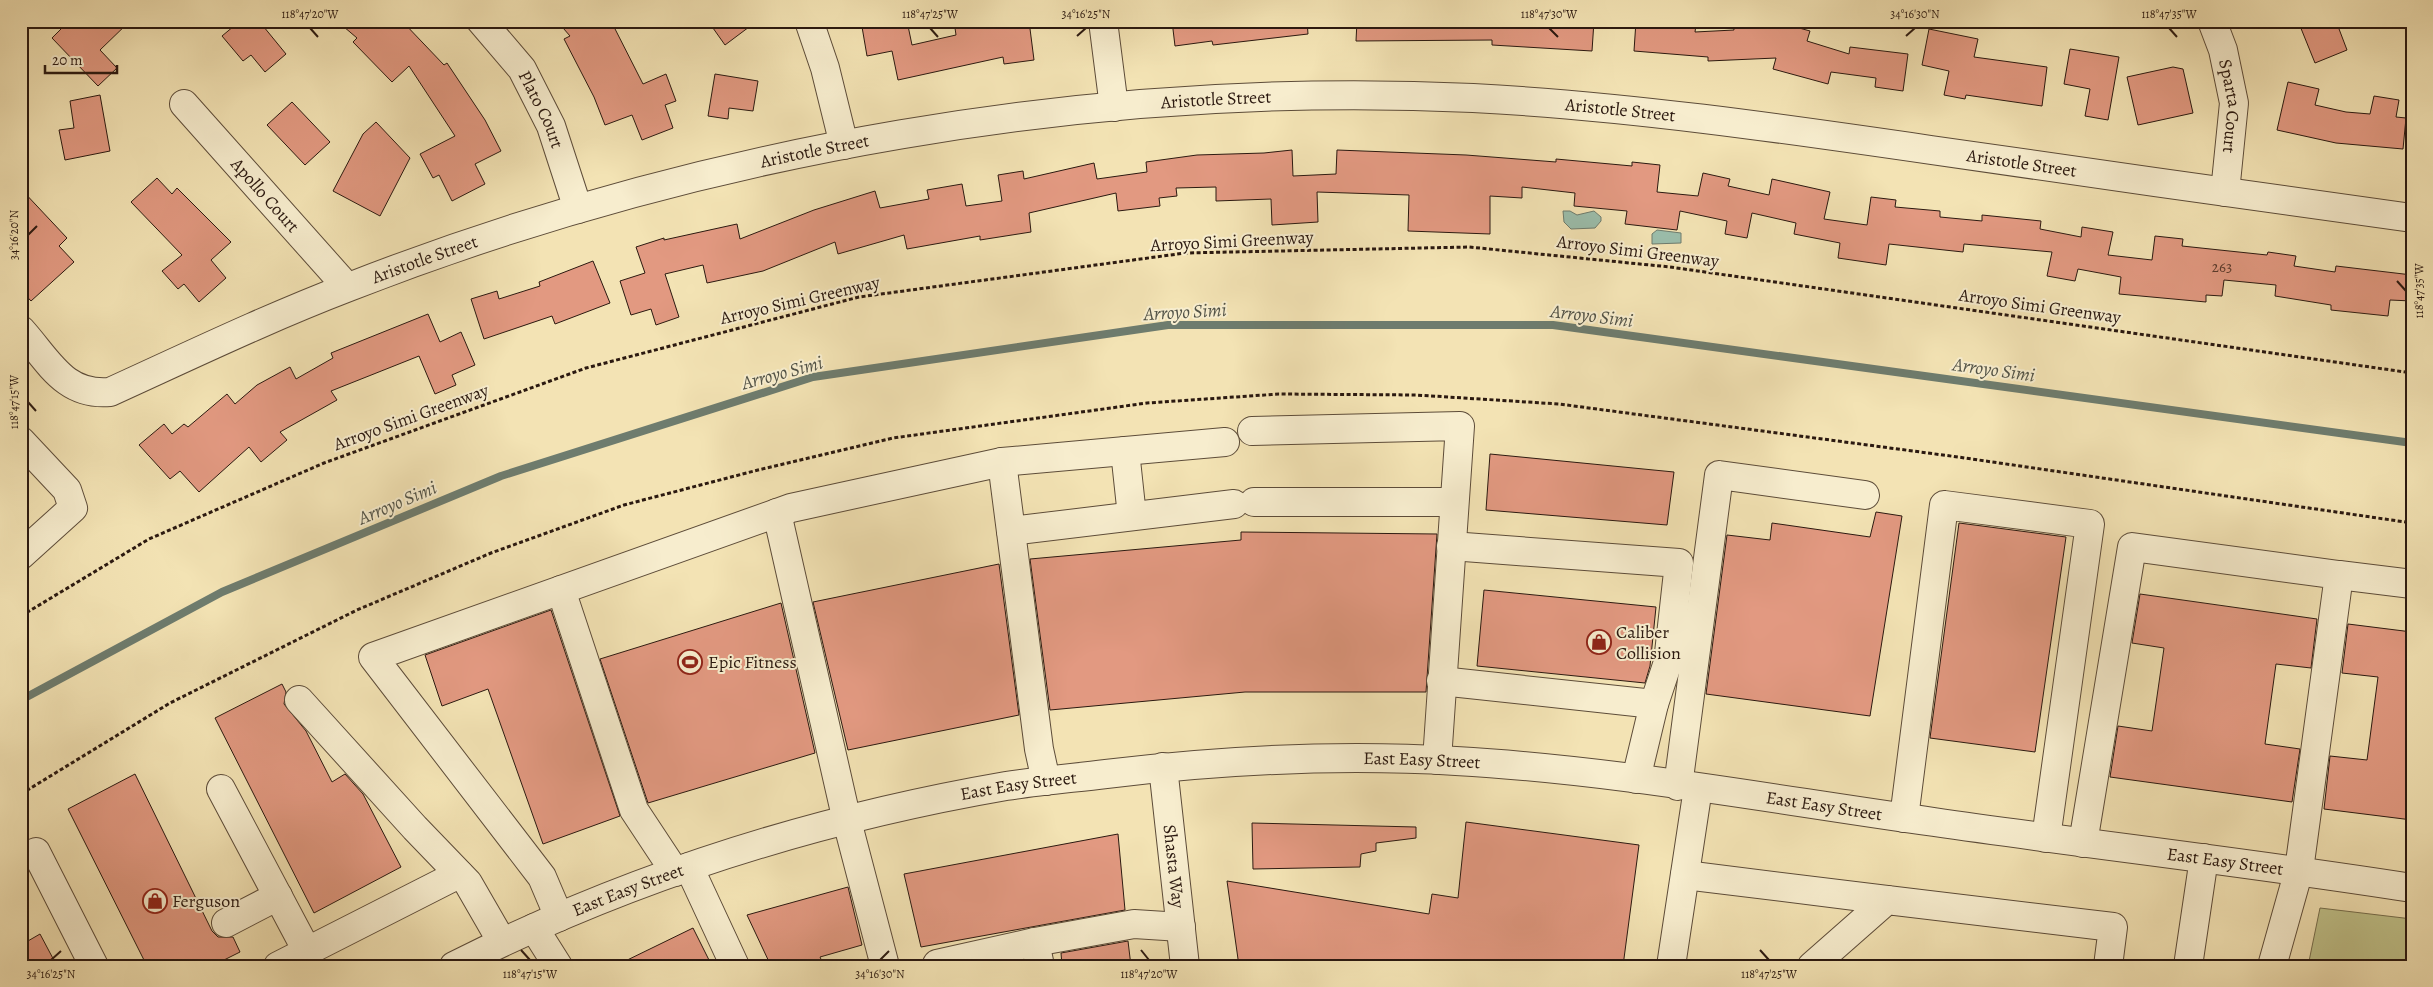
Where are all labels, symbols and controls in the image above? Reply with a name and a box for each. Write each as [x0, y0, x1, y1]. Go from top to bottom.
text: 118°47'20"W [281, 6, 339, 22]
text: 118°47'25"W [902, 6, 959, 22]
text: 34°16'25"N [1062, 6, 1111, 22]
text: 118°47'30"W [1521, 6, 1578, 22]
text: 34°16'30"N [1890, 6, 1940, 22]
text: 118°47'35"W [2141, 6, 2197, 22]
scale bar [45, 42, 118, 74]
text: 20 m [52, 50, 83, 70]
street label: Sparta Court [2213, 57, 2247, 154]
street label: Plato Court [513, 66, 569, 151]
street label: Aristotle Street [1159, 85, 1272, 115]
street label: Aristotle Street [1563, 92, 1677, 127]
street label: Aristotle Street [757, 128, 871, 174]
street label: Aristotle Street [1964, 143, 2078, 183]
street label: Apollo Court [225, 152, 305, 238]
text: 34°16'20"N [6, 210, 22, 260]
street label: Arroyo Simi Greenway [1149, 225, 1315, 257]
street label: Aristotle Street [367, 229, 481, 289]
street label: Arroyo Simi Greenway [1555, 229, 1721, 273]
house number: 263 [2212, 257, 2232, 277]
text: 118°47'35"W [2411, 263, 2427, 319]
street label: Arroyo Simi Greenway [717, 270, 883, 330]
street label: Arroyo Simi Greenway [1957, 283, 2123, 329]
water label: Arroyo Simi [1142, 297, 1227, 327]
water label: Arroyo Simi [1548, 298, 1635, 334]
water label: Arroyo Simi [738, 350, 826, 397]
water label: Arroyo Simi [1950, 351, 2037, 389]
text: 118°47'15"W [6, 374, 22, 429]
street label: Arroyo Simi Greenway [329, 377, 493, 457]
water label: Arroyo Simi [353, 475, 441, 531]
place label: Caliber Collision [1616, 620, 1681, 665]
shop icon: Caliber Collision [1586, 629, 1612, 655]
sports icon: Epic Fitness [677, 649, 703, 675]
place label: Epic Fitness [708, 650, 797, 674]
street label: East Easy Street [1363, 746, 1481, 775]
street label: East Easy Street [958, 765, 1078, 806]
street label: East Easy Street [1764, 785, 1884, 826]
street label: Shasta Way [1157, 823, 1191, 910]
street label: East Easy Street [2165, 842, 2285, 881]
street label: East Easy Street [569, 858, 687, 922]
shop icon: Ferguson [142, 888, 168, 914]
place label: Ferguson [172, 889, 240, 913]
text: 34°16'25"N [27, 966, 76, 982]
text: 118°47'15"W [503, 966, 558, 982]
text: 34°16'30"N [855, 966, 905, 982]
text: 118°47'20"W [1120, 966, 1178, 982]
text: 118°47'25"W [1741, 966, 1798, 982]

